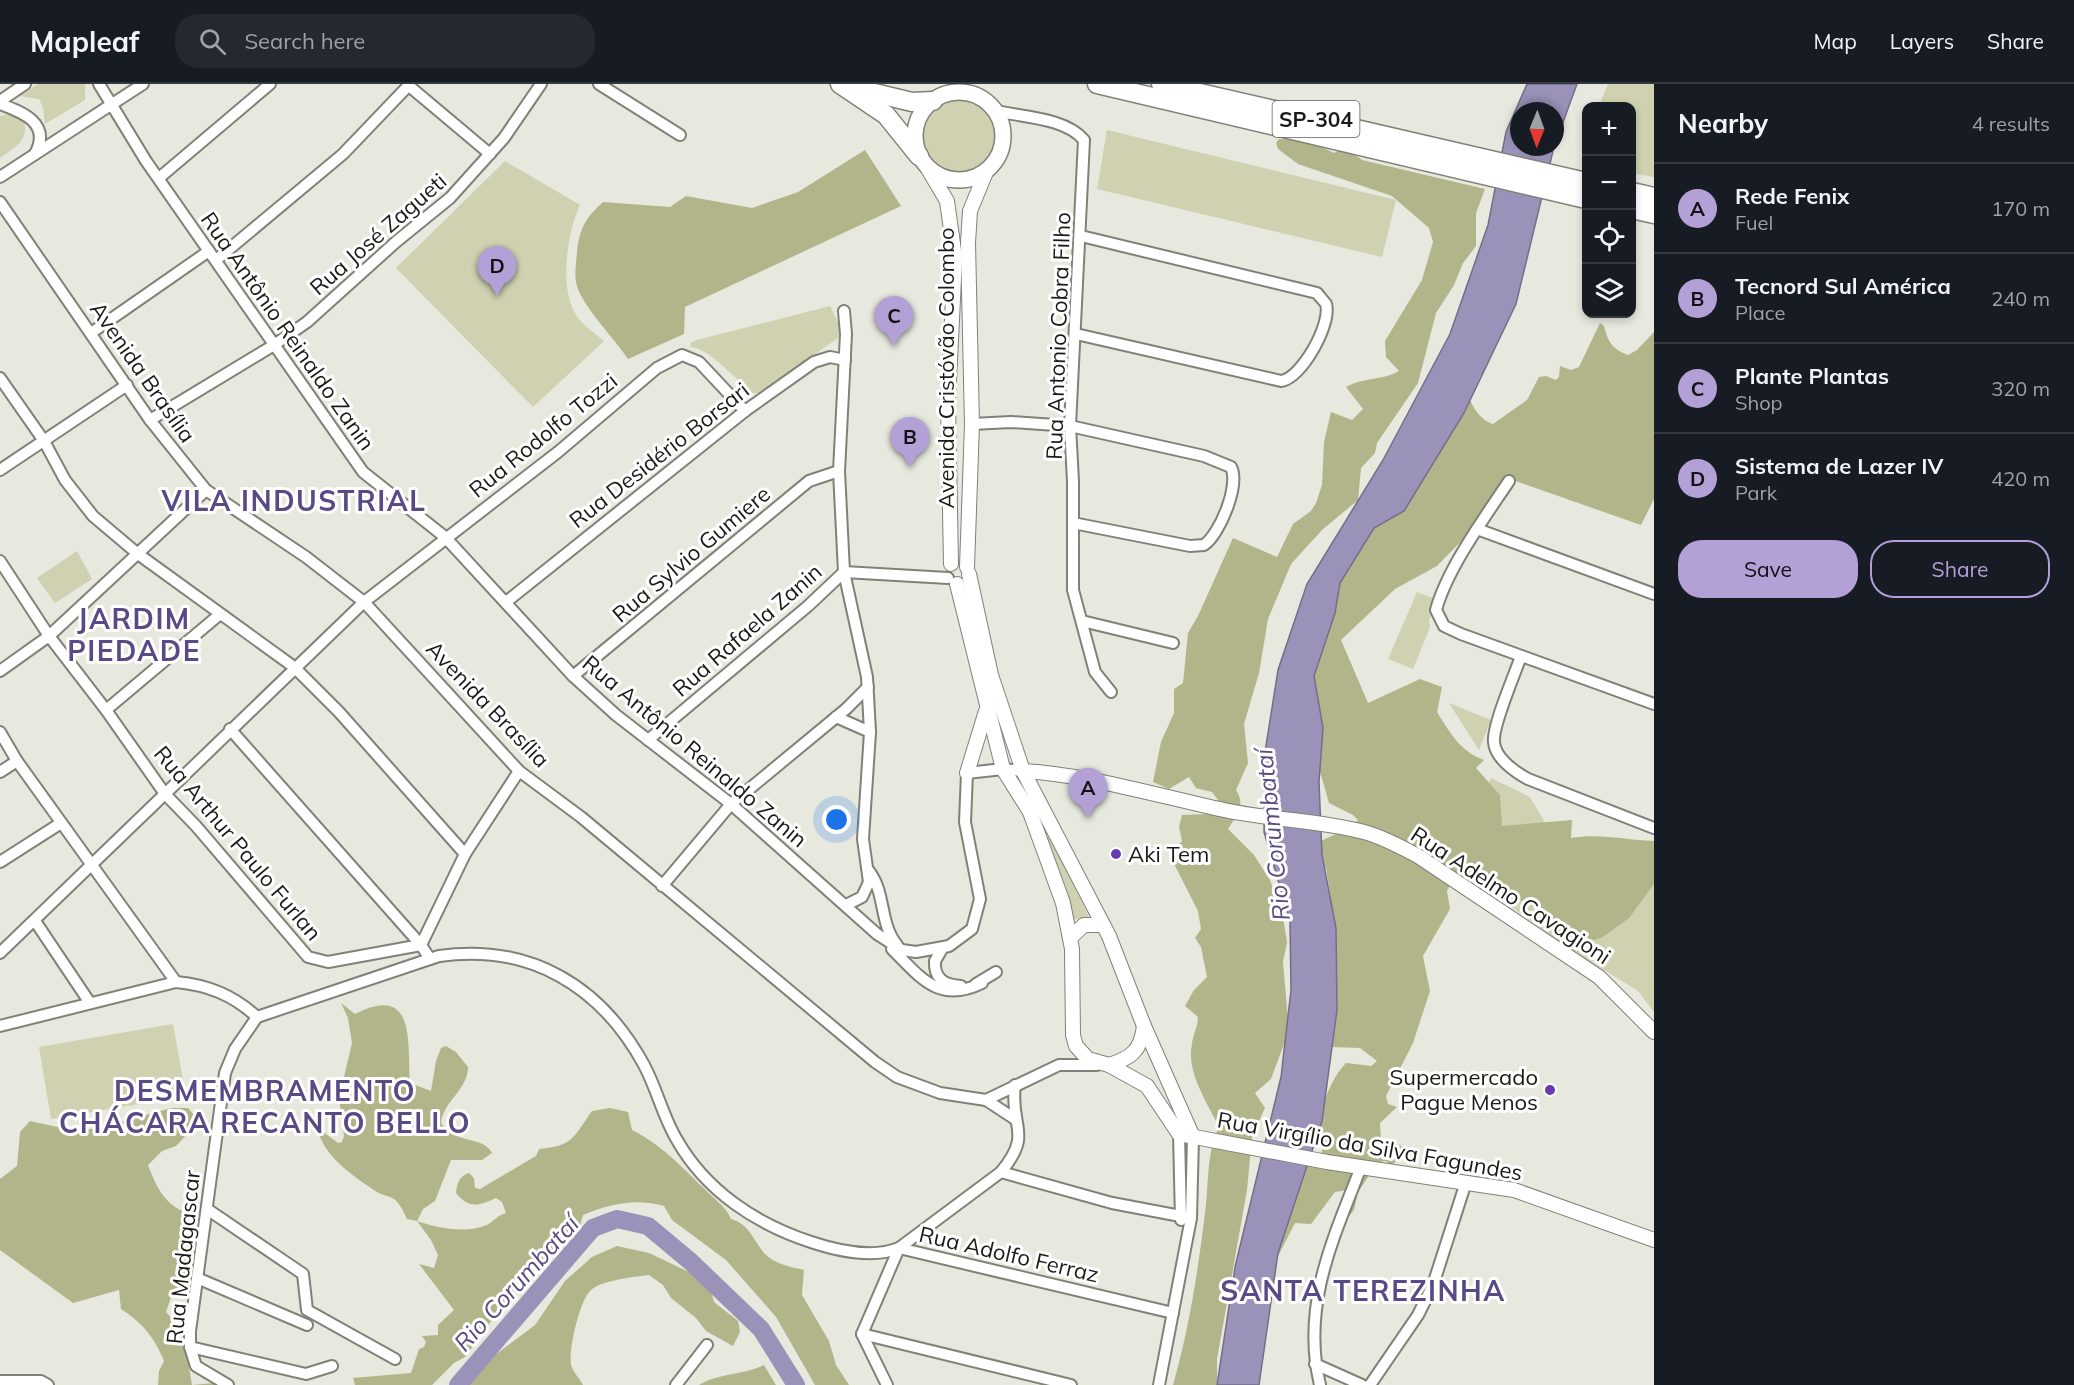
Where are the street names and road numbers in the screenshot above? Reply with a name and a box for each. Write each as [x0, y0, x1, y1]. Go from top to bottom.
road number: SP-304 [1272, 101, 1360, 137]
street label: Rua José Zagueti [304, 167, 452, 301]
street label: Rua Antônio Reinaldo Zanin [195, 206, 381, 456]
street label: Rua Antonio Cobra Filho [1040, 212, 1076, 460]
street label: Avenida Cristóvão Colombo [932, 227, 960, 509]
street label: Avenida Brasília [84, 296, 202, 448]
street label: Rua Rodolfo Tozzi [463, 367, 623, 503]
street label: Rua Desidério Borsari [563, 376, 755, 534]
street label: Rua Sylvio Gumiere [606, 480, 776, 628]
street label: Rua Rafaela Zanin [666, 557, 828, 703]
street label: Avenida Brasília [420, 635, 556, 773]
street label: Rua Antônio Reinaldo Zanin [577, 649, 813, 853]
street label: Rua Arthur Paulo Furlan [148, 740, 328, 946]
street label: Rua Adelmo Cavagioni [1406, 820, 1616, 970]
street label: Rua Virgílio da Silva Fagundes [1215, 1105, 1525, 1187]
street label: Rua Madagascar [160, 1169, 206, 1345]
street label: Rua Adolfo Ferraz [916, 1220, 1102, 1288]

